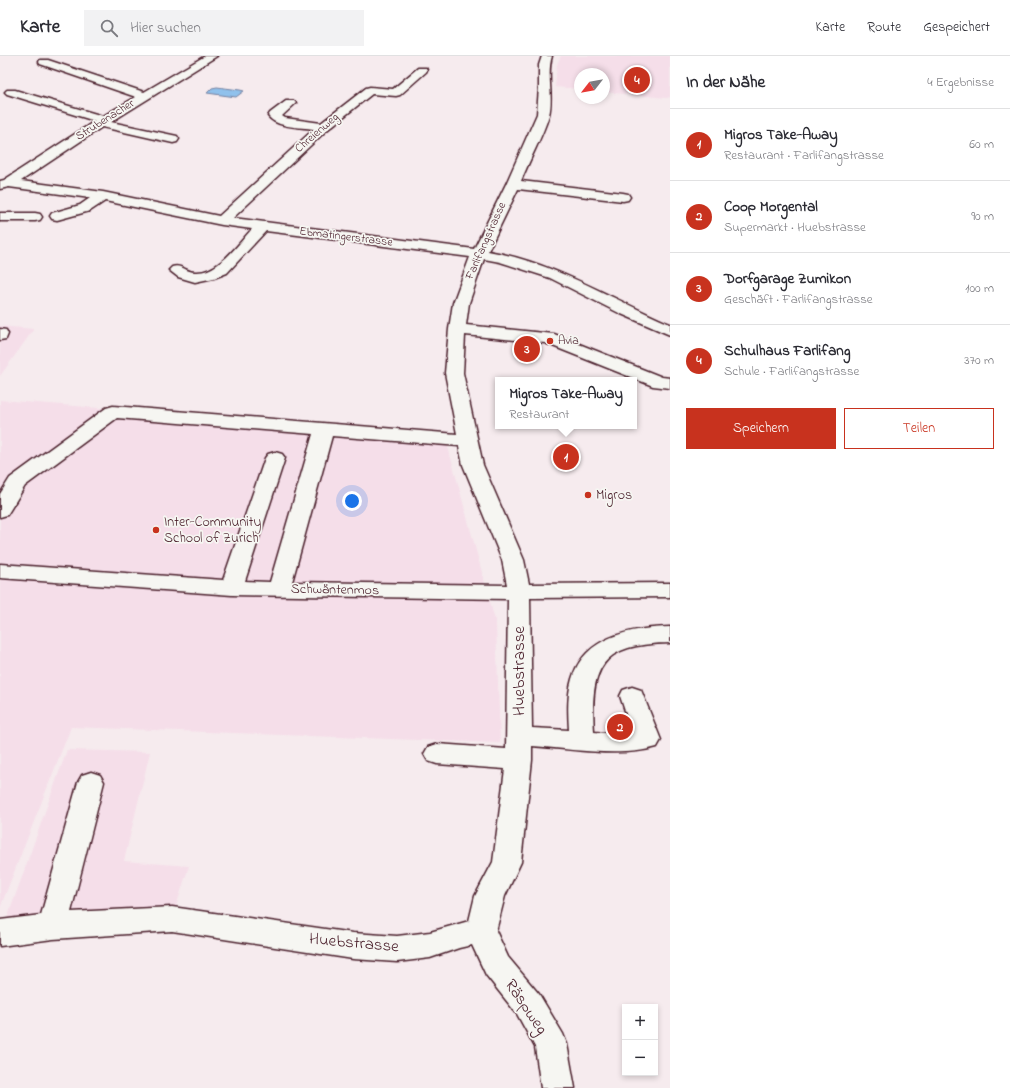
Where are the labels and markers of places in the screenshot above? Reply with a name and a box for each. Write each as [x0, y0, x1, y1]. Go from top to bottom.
pin: 4 [624, 65, 650, 95]
place label: Avia [558, 332, 579, 350]
pin: 3 [514, 334, 540, 364]
marker: Avia [545, 336, 555, 346]
pin: 1 [553, 442, 579, 472]
place label: Migros [596, 485, 632, 507]
marker: Migros [583, 490, 593, 500]
place label: Inter-Community School of Zurich [164, 512, 262, 549]
marker: Inter-Community School of Zurich [151, 525, 161, 535]
pin: 2 [607, 712, 633, 742]

